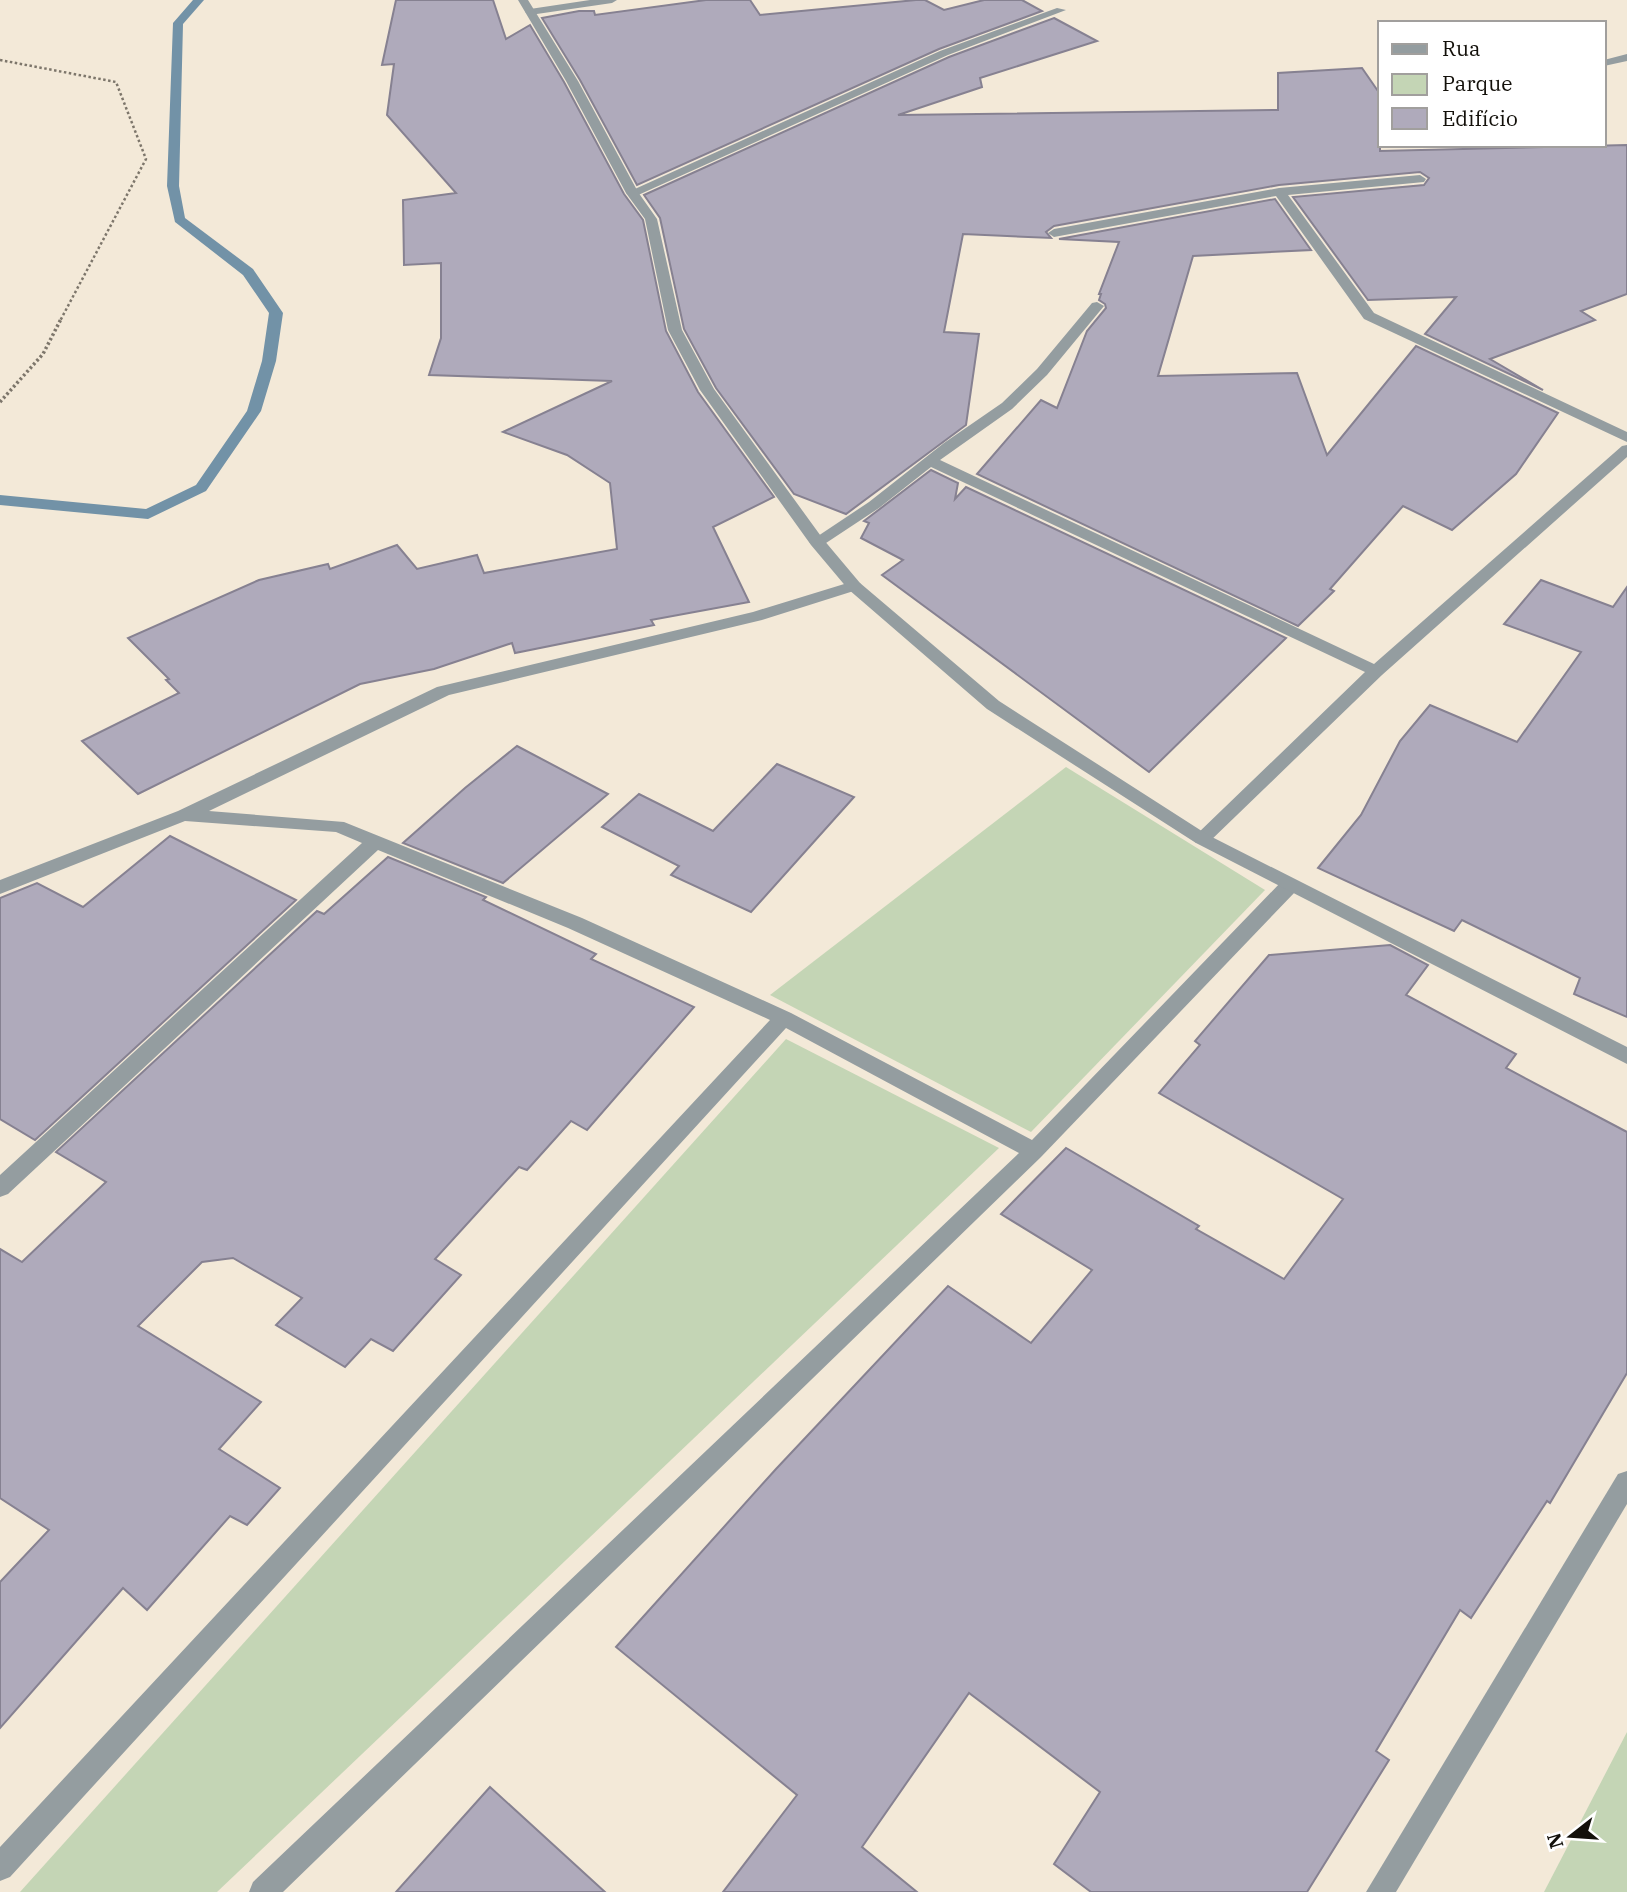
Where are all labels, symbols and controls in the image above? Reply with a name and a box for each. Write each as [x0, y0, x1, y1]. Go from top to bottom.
legend [1378, 21, 1606, 147]
text: Rua [1442, 34, 1480, 62]
text: Parque [1442, 69, 1512, 97]
text: Edifício [1442, 104, 1518, 132]
north arrow [1536, 1801, 1606, 1871]
text: N [1541, 1830, 1568, 1852]

